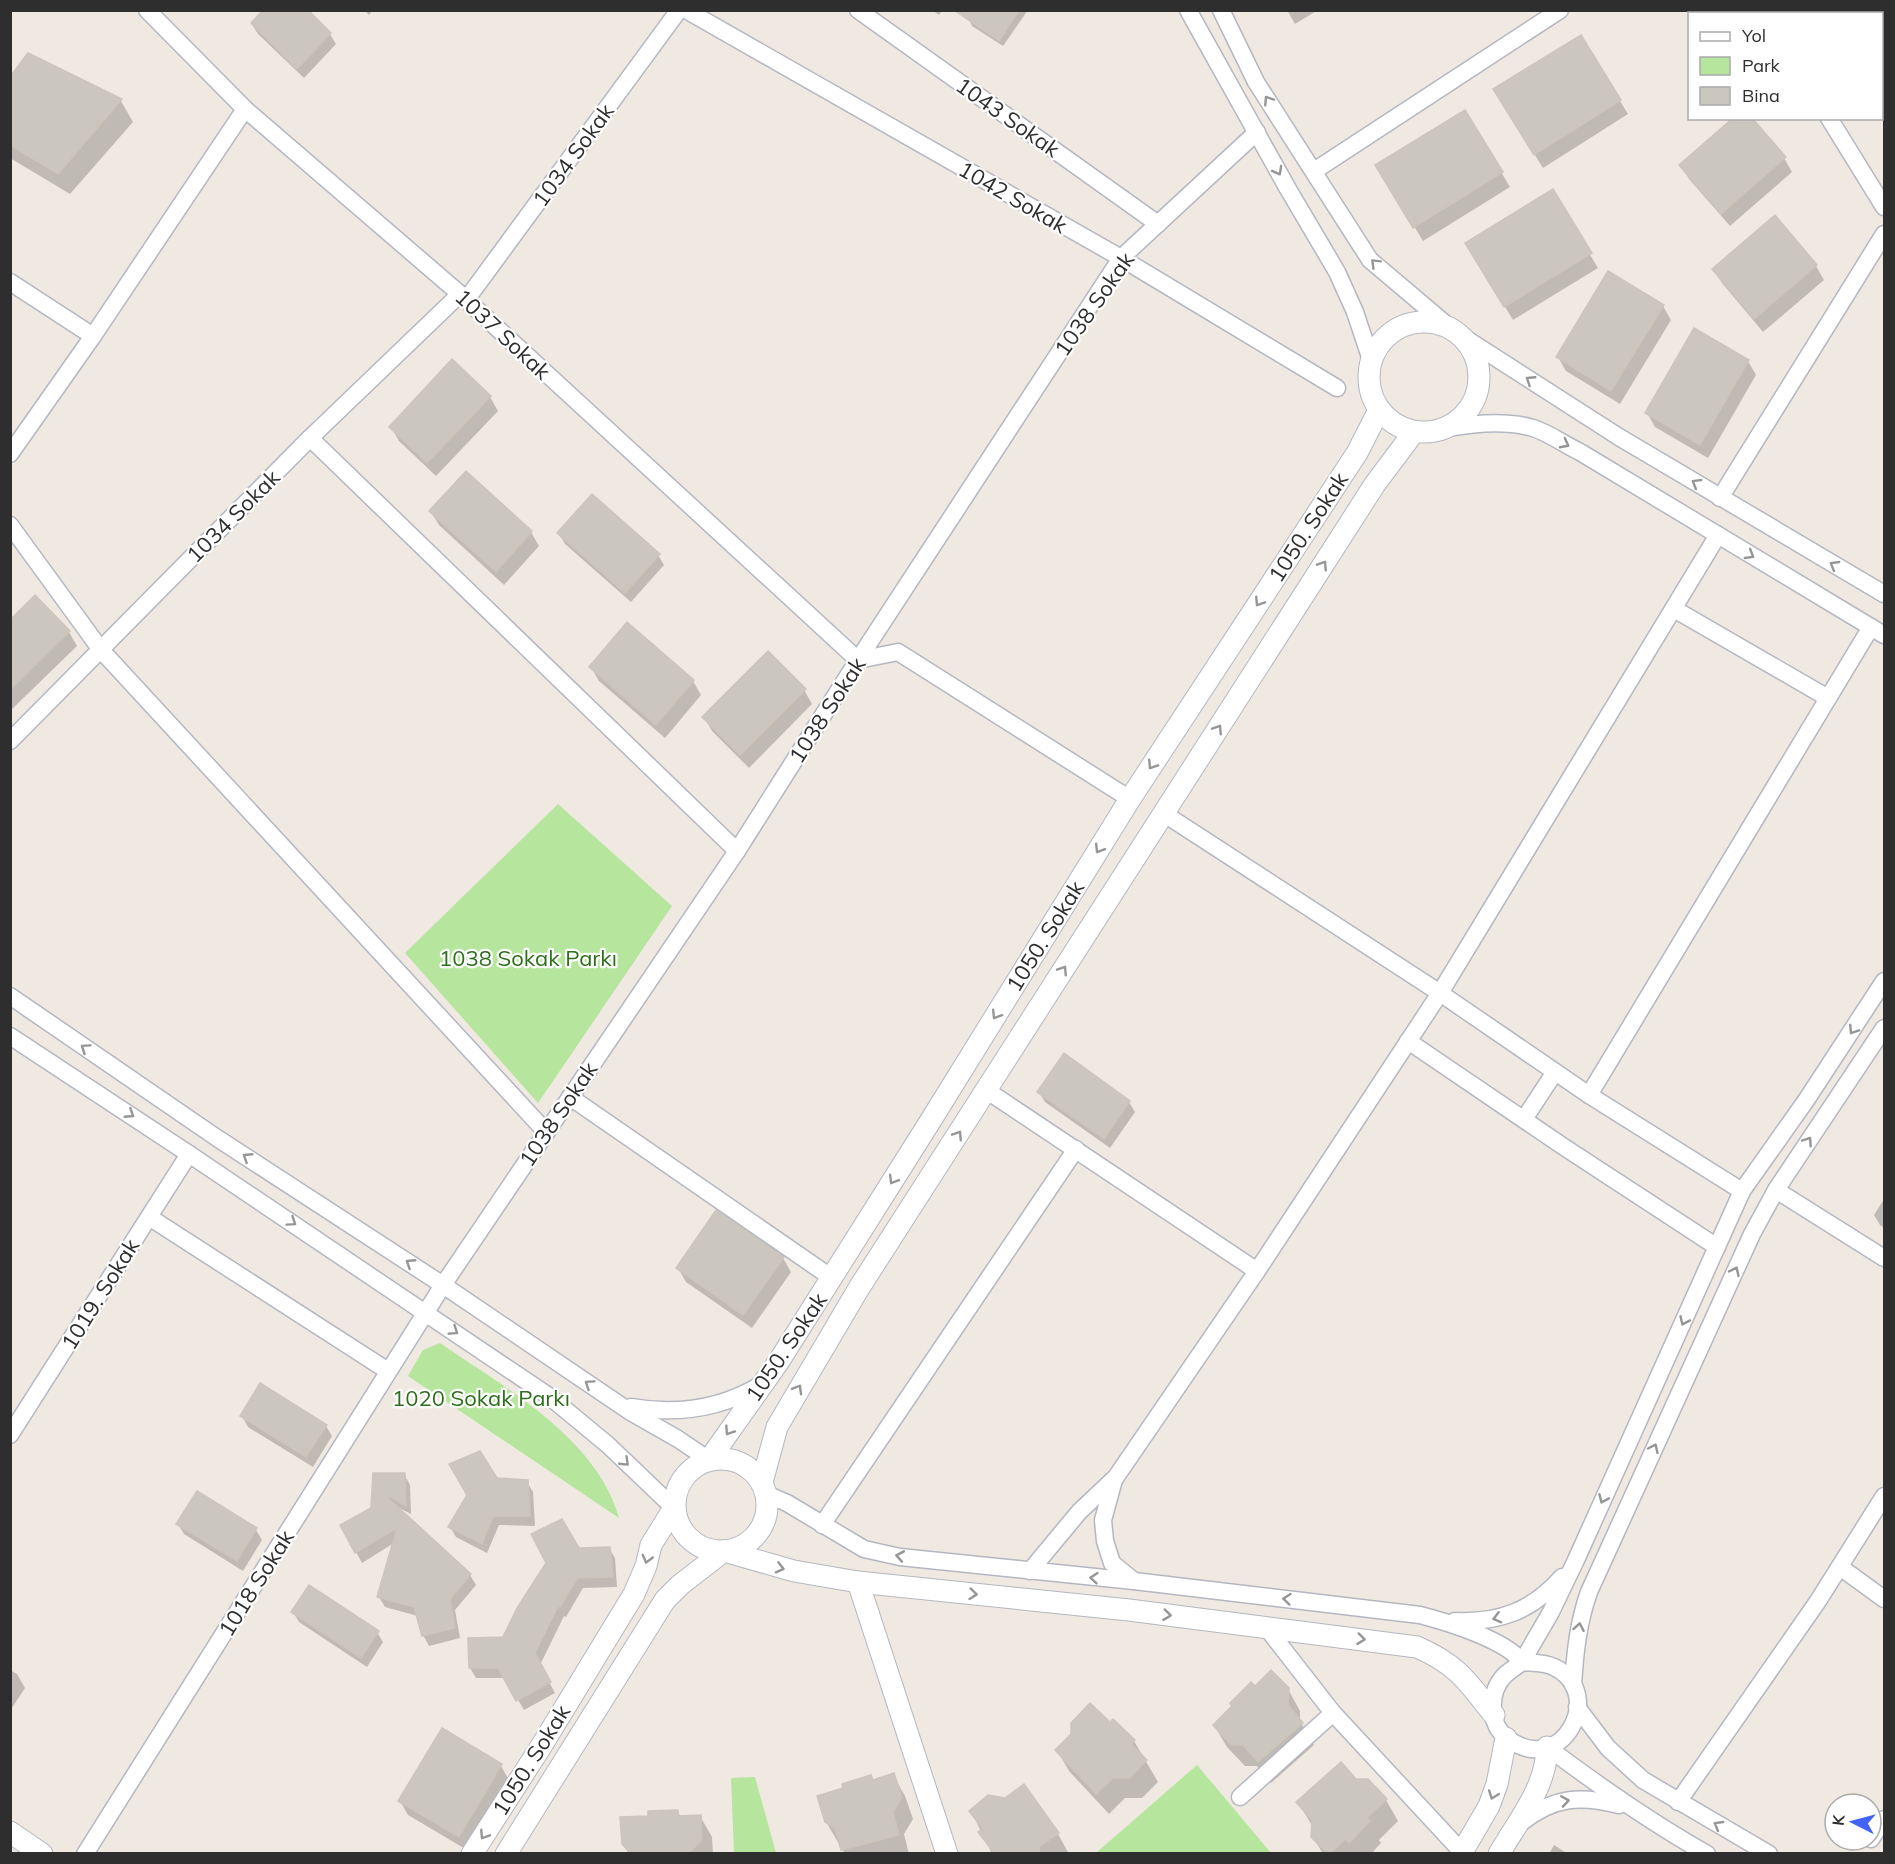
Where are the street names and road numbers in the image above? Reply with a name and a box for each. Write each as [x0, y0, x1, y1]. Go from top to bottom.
street label: 1043 Sokak [951, 71, 1066, 163]
street label: 1034 Sokak [526, 97, 620, 212]
street label: 1042 Sokak [954, 155, 1073, 240]
street label: 1038 Sokak [1048, 246, 1140, 361]
street label: 1037 Sokak [449, 283, 557, 386]
street label: 1034 Sokak [180, 463, 286, 569]
street label: 1050. Sokak [1262, 466, 1354, 587]
street label: 1038 Sokak [782, 651, 872, 768]
street label: 1050. Sokak [1000, 875, 1090, 997]
street label: 1038 Sokak [513, 1056, 604, 1172]
street label: 1019. Sokak [55, 1233, 145, 1355]
street label: 1050. Sokak [739, 1287, 833, 1407]
street label: 1018 Sokak [212, 1524, 300, 1642]
street label: 1050. Sokak [486, 1699, 576, 1821]

